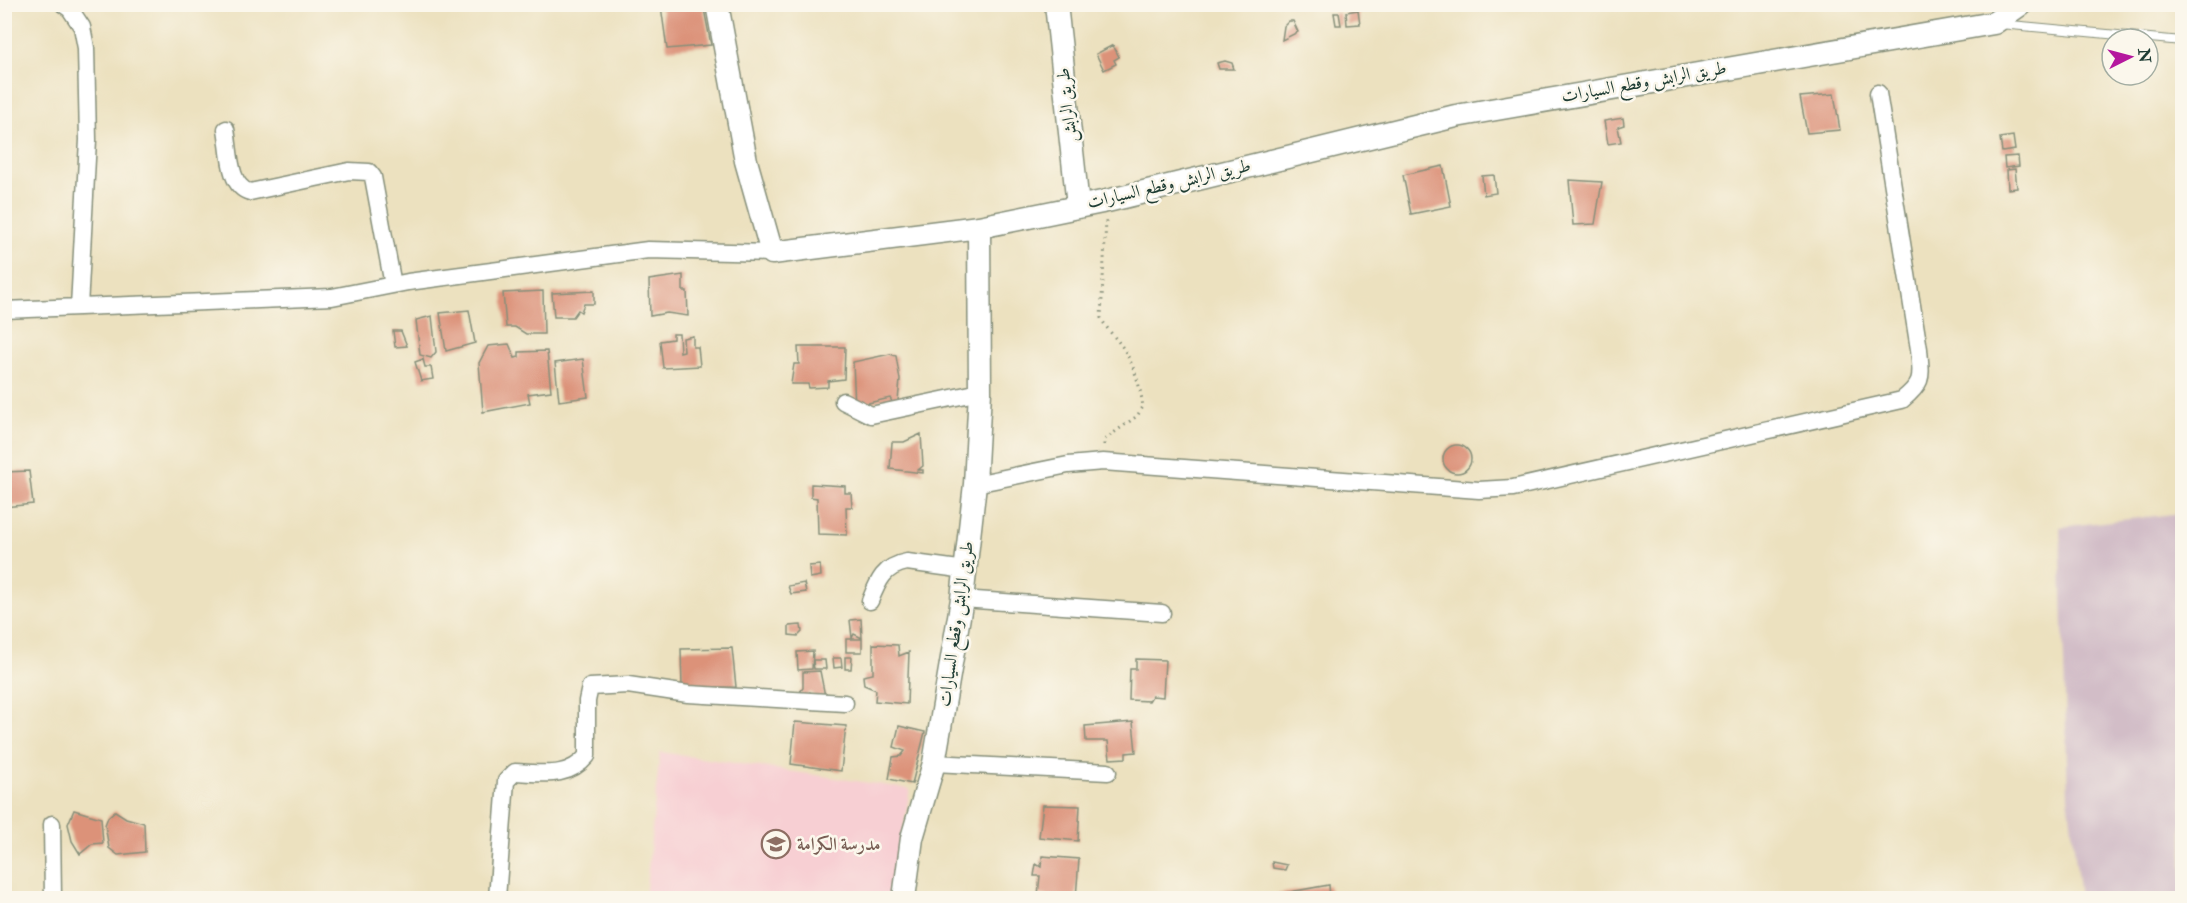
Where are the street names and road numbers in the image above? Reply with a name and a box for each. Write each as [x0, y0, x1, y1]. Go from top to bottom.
street label: طريق الرابش وقطع السيارات [1560, 56, 1729, 112]
street label: طريق الرابش [1052, 67, 1082, 143]
street label: طريق الرابش وقطع السيارات [1085, 154, 1254, 218]
street label: طريق الرابش وقطع السيارات [933, 540, 983, 709]

